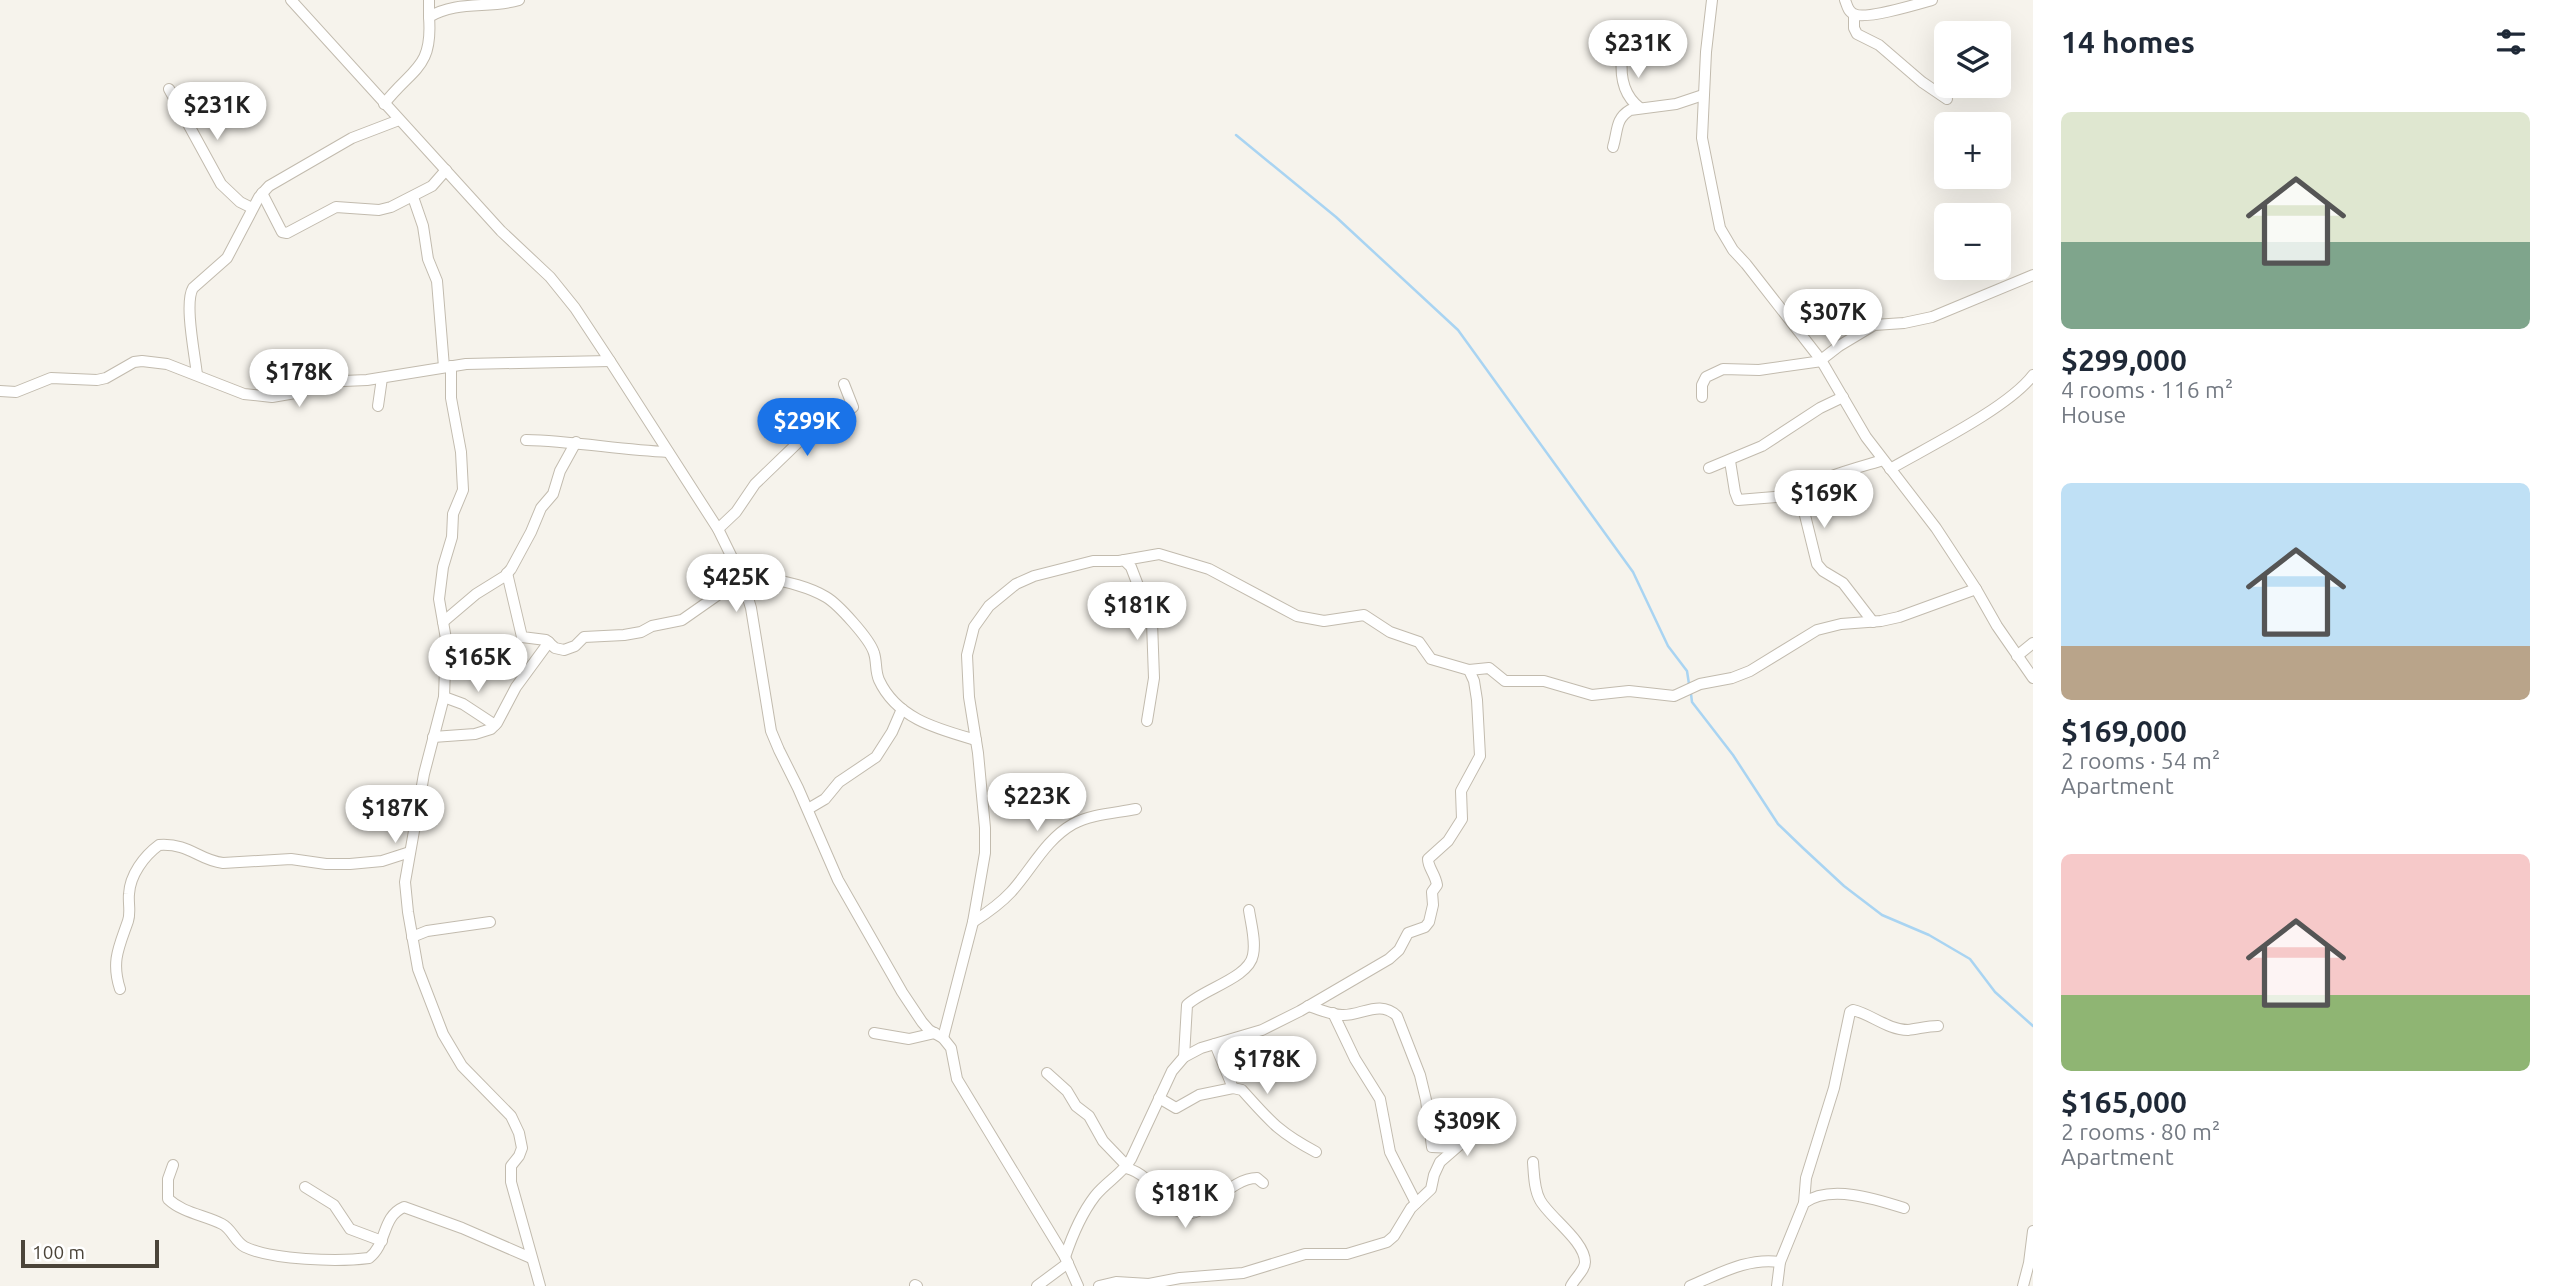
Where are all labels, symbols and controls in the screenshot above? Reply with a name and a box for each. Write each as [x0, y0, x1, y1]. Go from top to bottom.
pin: $231K [1589, 20, 1687, 80]
map controls [1934, 21, 2011, 280]
button: layers [1934, 21, 2011, 98]
icon: filters [2492, 23, 2530, 61]
text: 14 homes [2061, 25, 2195, 59]
text: $231K [1604, 30, 1672, 55]
pin: $231K [168, 82, 266, 142]
text: $231K [183, 92, 251, 117]
button: + [1934, 112, 2011, 189]
icon: home [2233, 158, 2359, 284]
button: − [1934, 203, 2011, 280]
pin: $307K [1784, 290, 1882, 349]
text: $307K [1799, 299, 1867, 324]
text: $299,000 [2061, 343, 2187, 377]
pin: $178K [250, 350, 348, 409]
text: $178K [265, 359, 333, 384]
text: 4 rooms · 116 m² [2061, 377, 2233, 402]
pin: $299K [758, 398, 856, 458]
text: House [2061, 402, 2126, 427]
text: $299K [773, 408, 841, 433]
pin: $169K [1775, 470, 1873, 530]
text: $169K [1790, 480, 1858, 505]
icon: home [2233, 529, 2359, 655]
pin: $425K [687, 554, 785, 614]
text: $425K [702, 564, 770, 589]
pin: $181K [1088, 582, 1186, 642]
text: $181K [1103, 592, 1171, 617]
pin: $165K [429, 634, 527, 694]
text: $165K [444, 644, 512, 669]
text: $169,000 [2061, 714, 2187, 748]
text: 2 rooms · 54 m² [2061, 748, 2220, 773]
text: Apartment [2061, 773, 2174, 798]
pin: $223K [988, 774, 1086, 833]
text: $223K [1003, 783, 1071, 808]
pin: $187K [346, 786, 444, 845]
text: $187K [361, 795, 429, 820]
icon: home [2233, 900, 2359, 1026]
pin: $178K [1218, 1036, 1316, 1096]
text: $178K [1233, 1046, 1301, 1071]
text: $165,000 [2061, 1085, 2187, 1119]
pin: $309K [1418, 1098, 1516, 1158]
text: $309K [1433, 1108, 1501, 1133]
text: 2 rooms · 80 m² [2061, 1119, 2220, 1144]
text: Apartment [2061, 1144, 2174, 1169]
pin: $181K [1136, 1170, 1234, 1230]
text: $181K [1151, 1180, 1219, 1205]
scale bar [21, 1237, 159, 1269]
text: 100 m [32, 1241, 85, 1263]

